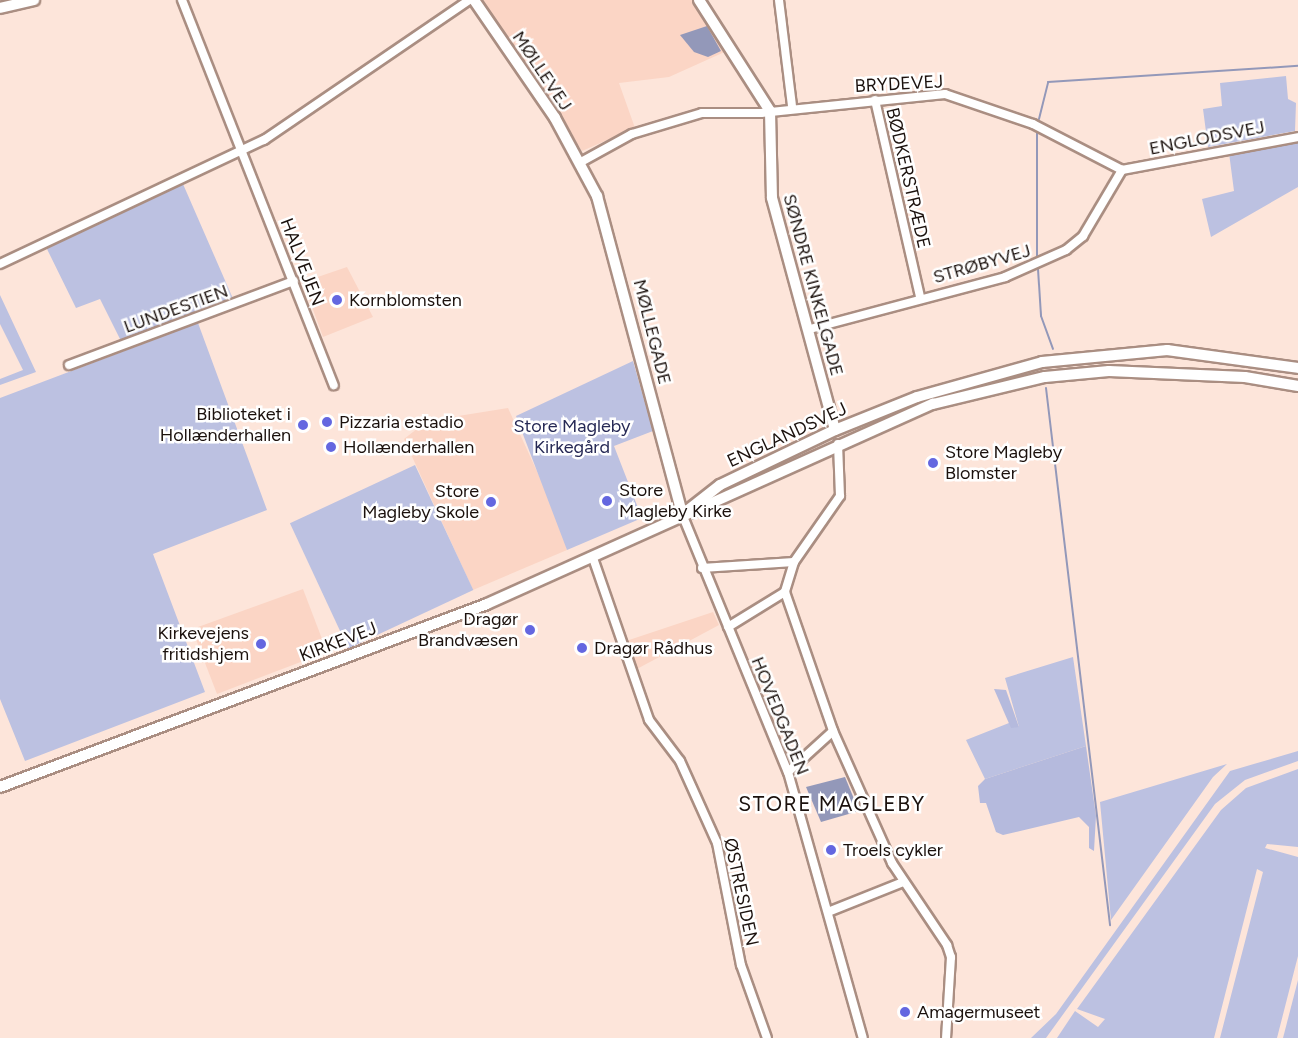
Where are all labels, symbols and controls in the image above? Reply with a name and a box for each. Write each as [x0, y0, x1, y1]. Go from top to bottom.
street label: MØLLEVEJ [508, 27, 576, 115]
street label: BRYDEVEJ [854, 71, 944, 97]
street label: BØDKERSTRÆDE [881, 106, 935, 250]
street label: ENGLODSVEJ [1147, 116, 1267, 160]
street label: SØNDRE KINKELGADE [778, 192, 848, 378]
street label: HALVEJEN [275, 215, 329, 309]
street label: STRØBYVEJ [931, 240, 1033, 288]
street label: MØLLEGADE [629, 277, 675, 387]
street label: LUNDESTIEN [121, 280, 231, 338]
place label: Kornblomsten [349, 289, 462, 311]
marker: Kornblomsten [330, 293, 344, 307]
street label: ENGLANDSVEJ [724, 398, 850, 472]
place label: Biblioteket i Hollænderhallen [160, 404, 291, 446]
place label: Pizzaria estadio [339, 411, 464, 433]
marker: Pizzaria estadio [320, 415, 334, 429]
park label: Store Magleby Kirkegård [513, 416, 631, 458]
marker: Biblioteket i Hollænderhallen [296, 418, 310, 432]
place label: Hollænderhallen [343, 436, 474, 458]
marker: Hollænderhallen [324, 440, 338, 454]
place label: Store Magleby Blomster [945, 442, 1062, 484]
marker: Store Magleby Blomster [926, 456, 940, 470]
place label: Store Magleby Kirke [619, 480, 732, 522]
place label: Store Magleby Skole [362, 481, 479, 524]
marker: Store Magleby Kirke [600, 494, 614, 508]
marker: Store Magleby Skole [484, 495, 498, 509]
place label: Dragør Brandvæsen [418, 609, 518, 652]
street label: KIRKEVEJ [296, 617, 380, 667]
place label: Kirkevejens fritidshjem [158, 623, 249, 666]
marker: Dragør Brandvæsen [523, 623, 537, 637]
marker: Kirkevejens fritidshjem [254, 637, 268, 651]
place label: Dragør Rådhus [594, 637, 713, 659]
marker: Dragør Rådhus [575, 641, 589, 655]
street label: HOVEDGADEN [746, 654, 814, 778]
district label: STORE MAGLEBY [738, 791, 926, 817]
street label: ØSTRESIDEN [719, 836, 763, 948]
place label: Troels cykler [843, 839, 943, 861]
marker: Troels cykler [824, 843, 838, 857]
place label: Amagermuseet [917, 1001, 1040, 1023]
marker: Amagermuseet [898, 1005, 912, 1019]

